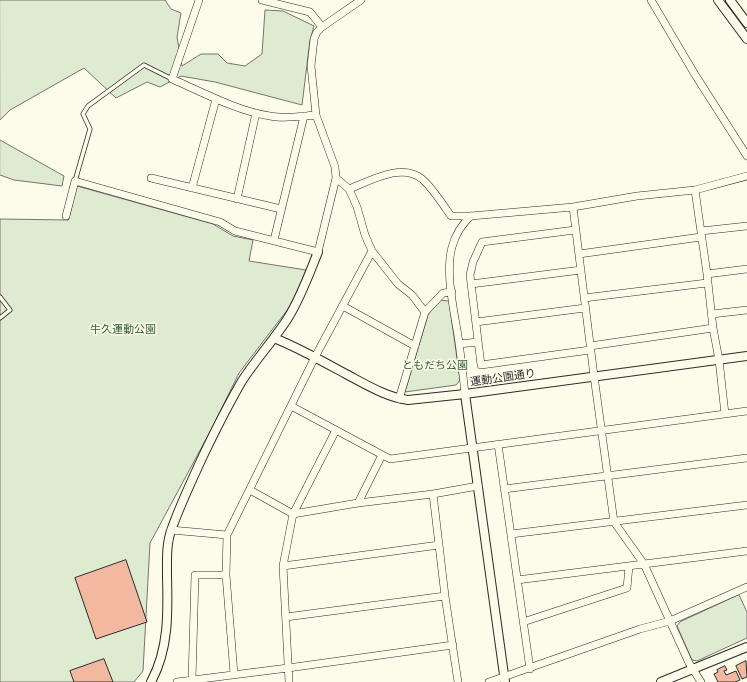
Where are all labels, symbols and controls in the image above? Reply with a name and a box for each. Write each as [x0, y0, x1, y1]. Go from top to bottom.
park label: 牛久運動公園 [90, 323, 156, 337]
park label: ともだち公園 [402, 359, 468, 373]
street label: 運動公園通り [469, 367, 537, 389]

